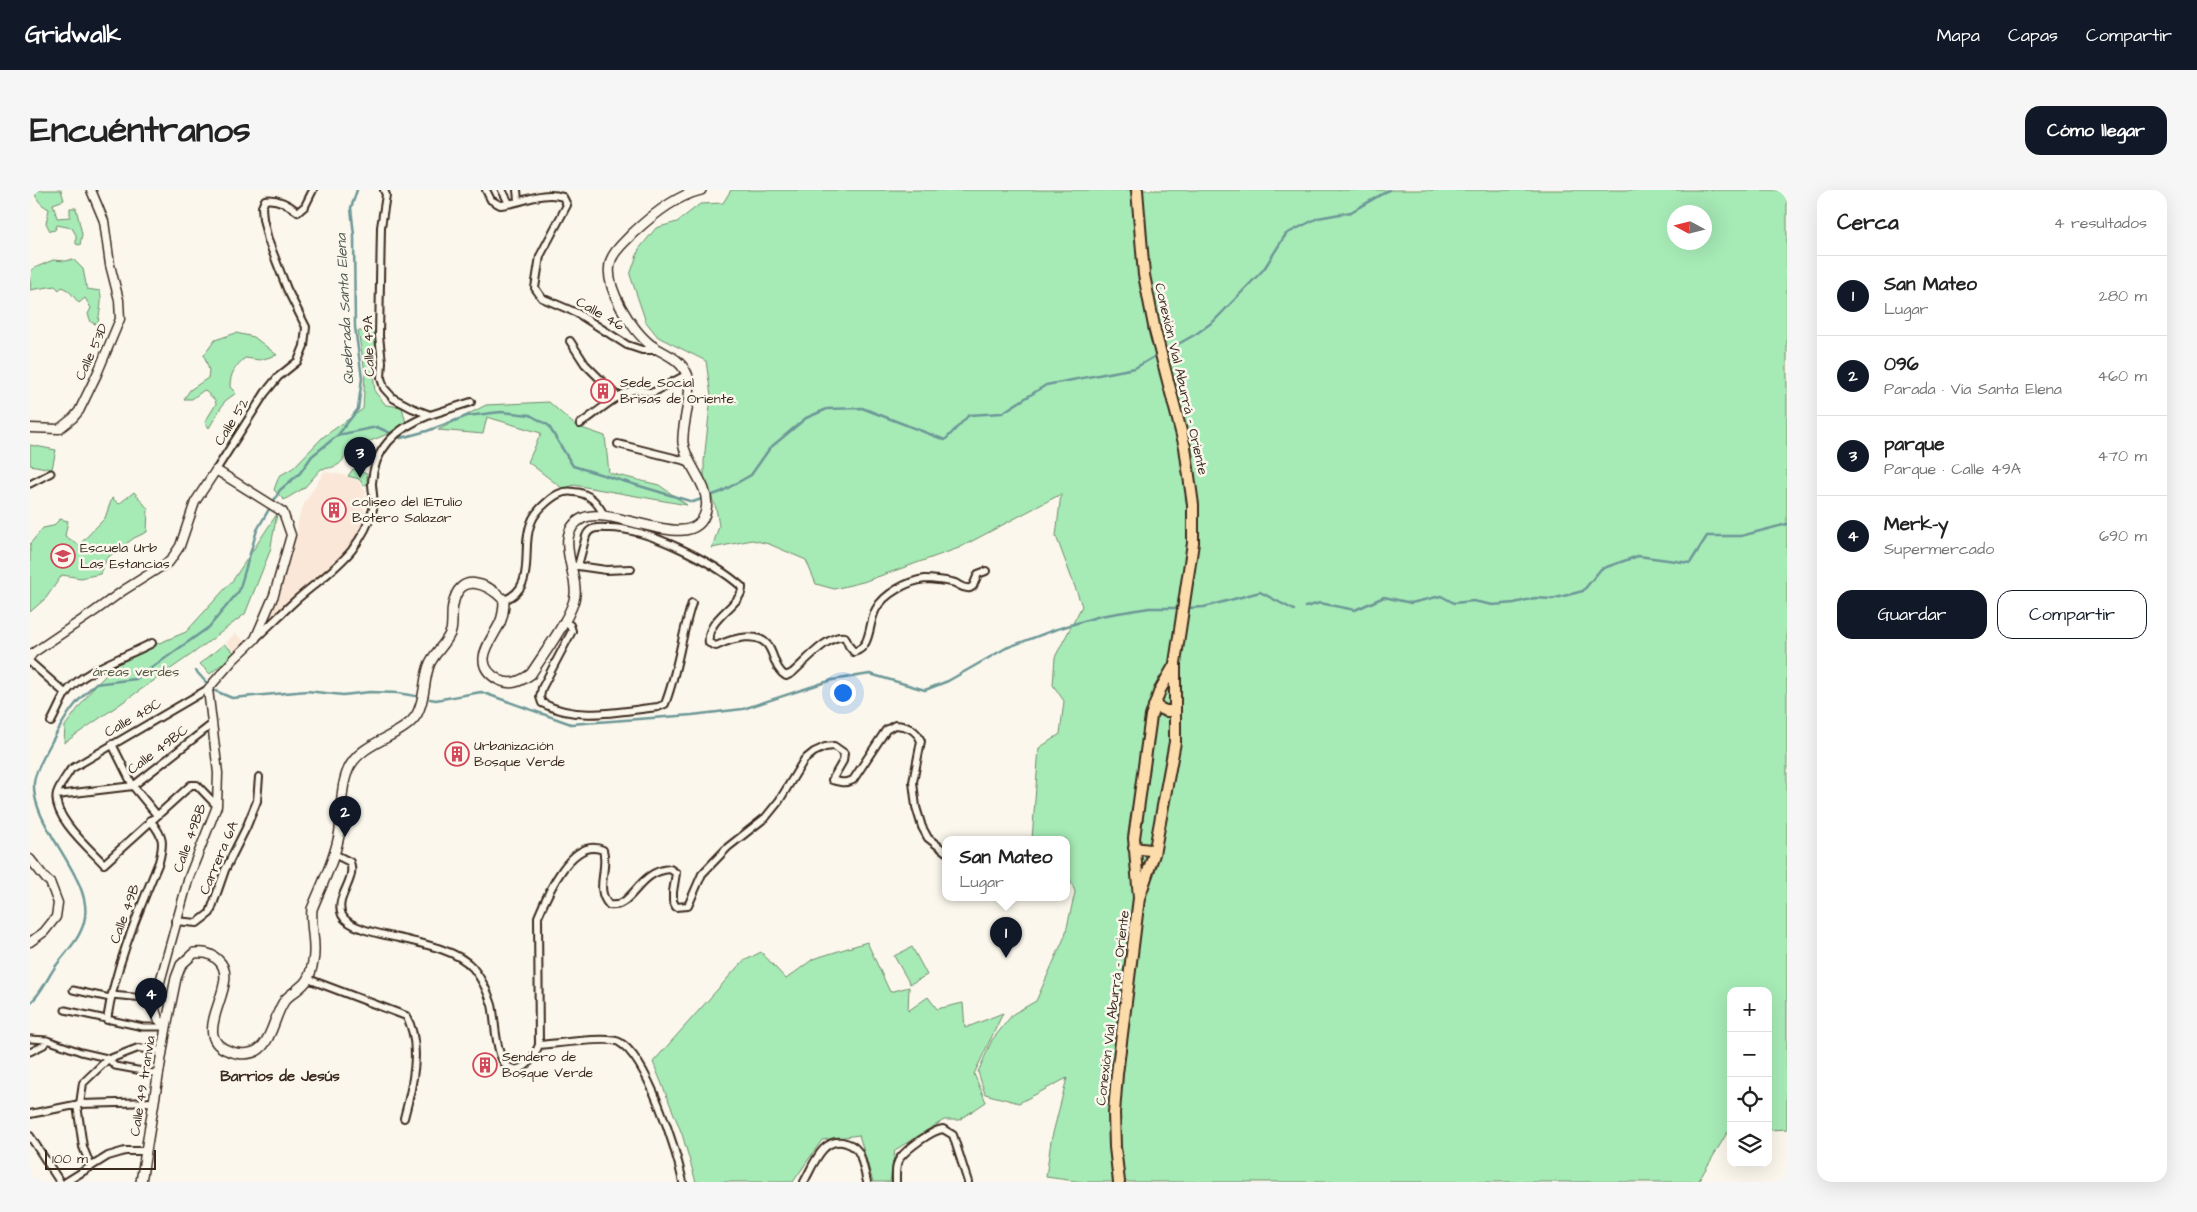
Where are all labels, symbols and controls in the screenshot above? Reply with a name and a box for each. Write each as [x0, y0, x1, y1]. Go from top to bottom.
text: Gridwalk [25, 18, 121, 52]
text: Mapa [1937, 23, 1980, 48]
text: Capas [2008, 23, 2058, 48]
text: Compartir [2086, 23, 2172, 48]
text: Encuéntranos [30, 106, 251, 155]
button: Cómo llegar [2025, 106, 2167, 155]
north arrow [1667, 205, 1712, 250]
text: Cerca [1837, 208, 1899, 237]
text: 4 resultados [2054, 212, 2147, 234]
water label: Quebrada Santa Elena [330, 232, 359, 385]
text: San Mateo [1884, 271, 1977, 298]
street label: Conexión Vial Aburrá - Oriente [1149, 281, 1213, 477]
text: 1 [1852, 285, 1854, 307]
text: 280 m [2099, 285, 2147, 307]
street label: Calle 46 [572, 292, 628, 336]
text: Lugar [1884, 298, 1928, 320]
street label: Calle 49A [358, 315, 380, 377]
street label: Calle 53D [71, 320, 113, 384]
text: 096 [1884, 351, 1919, 378]
text: 2 [1848, 365, 1858, 387]
text: 460 m [2097, 365, 2147, 387]
place label: Sede Social Brisas de Oriente. [620, 373, 736, 409]
building icon: Sede Social Brisas de Oriente. [590, 378, 616, 404]
text: Parada · Vía Santa Elena [1884, 378, 2062, 400]
street label: Calle 52 [210, 394, 254, 450]
text: parque [1884, 431, 1944, 458]
pin: 3 [344, 437, 376, 478]
text: 3 [1849, 445, 1857, 467]
text: 470 m [2097, 445, 2147, 467]
text: Parque · Calle 49A [1884, 458, 2021, 480]
place label: coliseo del IETulio Botero Salazar [352, 492, 462, 528]
building icon: coliseo del IETulio Botero Salazar [321, 497, 347, 523]
text: Merk-y [1884, 511, 1948, 538]
text: 4 [1848, 525, 1858, 547]
text: 690 m [2099, 525, 2147, 547]
place label: Escuela Urb Las Estancias [80, 538, 170, 574]
text: Supermercado [1884, 538, 1994, 560]
school or university icon: Escuela Urb Las Estancias [50, 543, 76, 569]
button: Guardar [1837, 590, 1987, 639]
button: Compartir [1997, 590, 2147, 639]
park label: áreas verdes [93, 662, 179, 682]
your location [830, 680, 856, 706]
street label: Calle 48C [101, 694, 165, 742]
street label: Calle 49BC [123, 720, 193, 780]
place label: Urbanización Bosque Verde [474, 736, 566, 772]
building icon: Urbanización Bosque Verde [444, 741, 470, 767]
pin: 2 [329, 796, 361, 837]
street label: Calle 49BB [168, 801, 212, 875]
street label: Carrera 6A [195, 818, 244, 898]
popup [942, 836, 1070, 901]
text: San Mateo [959, 844, 1053, 871]
text: Lugar [959, 871, 1004, 893]
street label: Calle 49B [105, 881, 145, 947]
street label: Conexión Vial Aburrá - Oriente [1091, 909, 1135, 1107]
pin: 1 [990, 917, 1022, 958]
pin: 4 [135, 978, 167, 1019]
map controls [1727, 987, 1772, 1167]
button: + [1727, 987, 1772, 1032]
button: − [1727, 1032, 1772, 1077]
street label: Calle 49 tranvia [125, 1034, 161, 1138]
place label: Sendero de Bosque Verde [502, 1047, 594, 1083]
building icon: Sendero de Bosque Verde [472, 1052, 498, 1078]
district label: Barrios de Jesús [220, 1066, 340, 1087]
button: locate [1727, 1077, 1772, 1122]
button: layers [1727, 1122, 1772, 1167]
scale bar [45, 1147, 156, 1170]
text: 100 m [52, 1149, 88, 1169]

